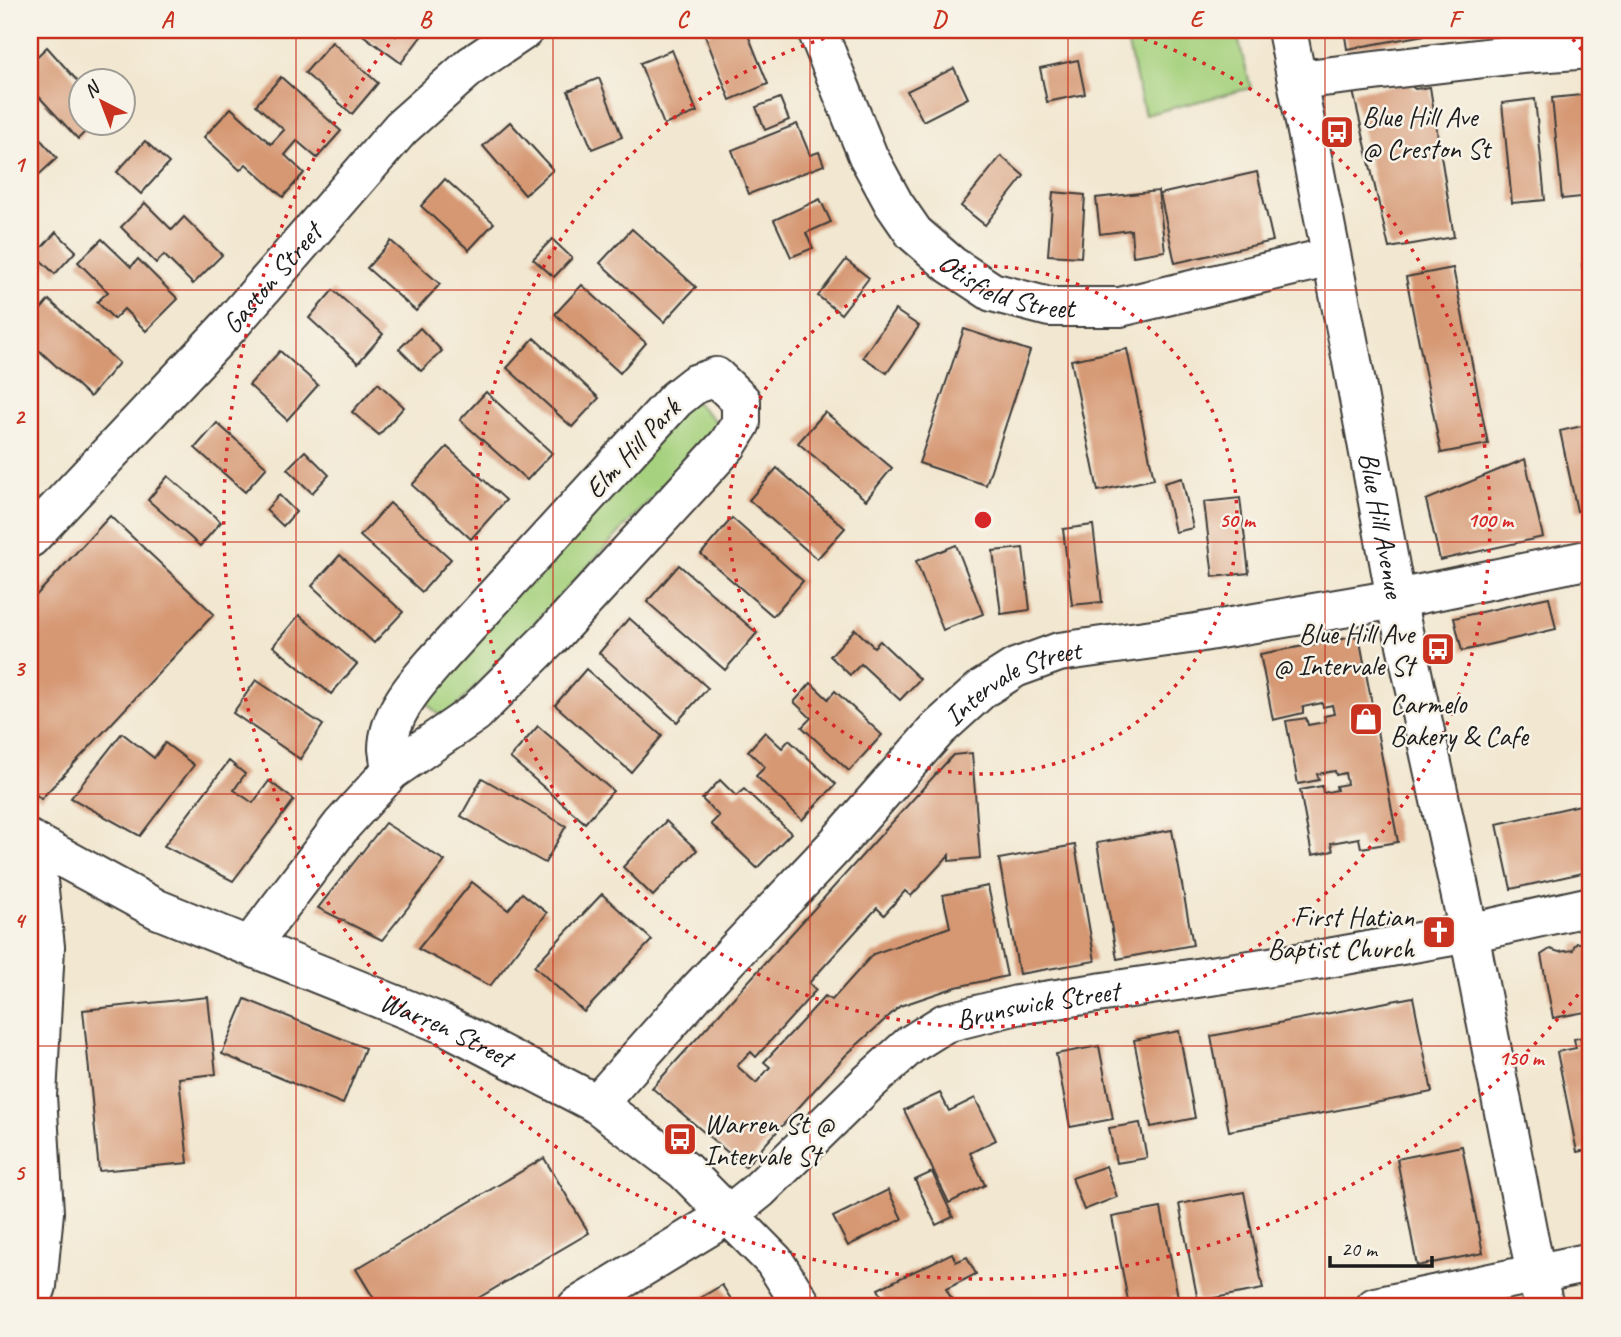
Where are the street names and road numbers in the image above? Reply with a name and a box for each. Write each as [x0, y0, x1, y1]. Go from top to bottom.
street label: Gaston Street [214, 213, 332, 341]
street label: Otisfield Street [931, 245, 1077, 325]
street label: Elm Hill Park [577, 390, 689, 506]
street label: Blue Hill Avenue [1351, 449, 1413, 603]
street label: Intervale Street [936, 632, 1085, 733]
street label: Brunswick Street [953, 972, 1125, 1037]
street label: Warren Street [375, 984, 522, 1077]

